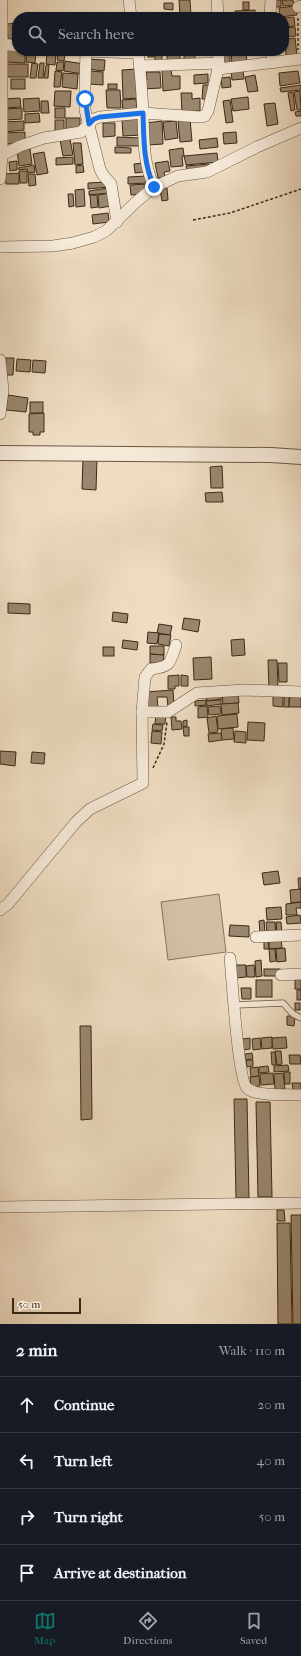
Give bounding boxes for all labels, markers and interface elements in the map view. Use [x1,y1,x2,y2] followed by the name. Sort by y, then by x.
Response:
[12,12,289,56] search box
[26,23,48,45] icon: search
[58,25,134,43] text: Search here
[76,90,94,108] route start
[145,178,163,196] route end
[12,1296,81,1315] scale bar
[18,1298,40,1311] text: 50 m
[16,1340,57,1360] text: 2 min
[219,1343,285,1358] text: Walk · 110 m
[16,1394,38,1416] icon: ahead
[54,1396,114,1414] text: Continue
[258,1397,285,1412] text: 20 m
[16,1450,38,1472] icon: left
[54,1452,112,1470] text: Turn left
[257,1453,285,1468] text: 40 m
[16,1506,38,1528] icon: right
[54,1508,123,1526] text: Turn right
[259,1509,285,1524] text: 50 m
[16,1562,38,1584] icon: arrive
[54,1564,186,1582] text: Arrive at destination
[34,1610,56,1647] tab: Map
[123,1610,173,1647] tab: Directions
[240,1610,267,1647] tab: Saved

